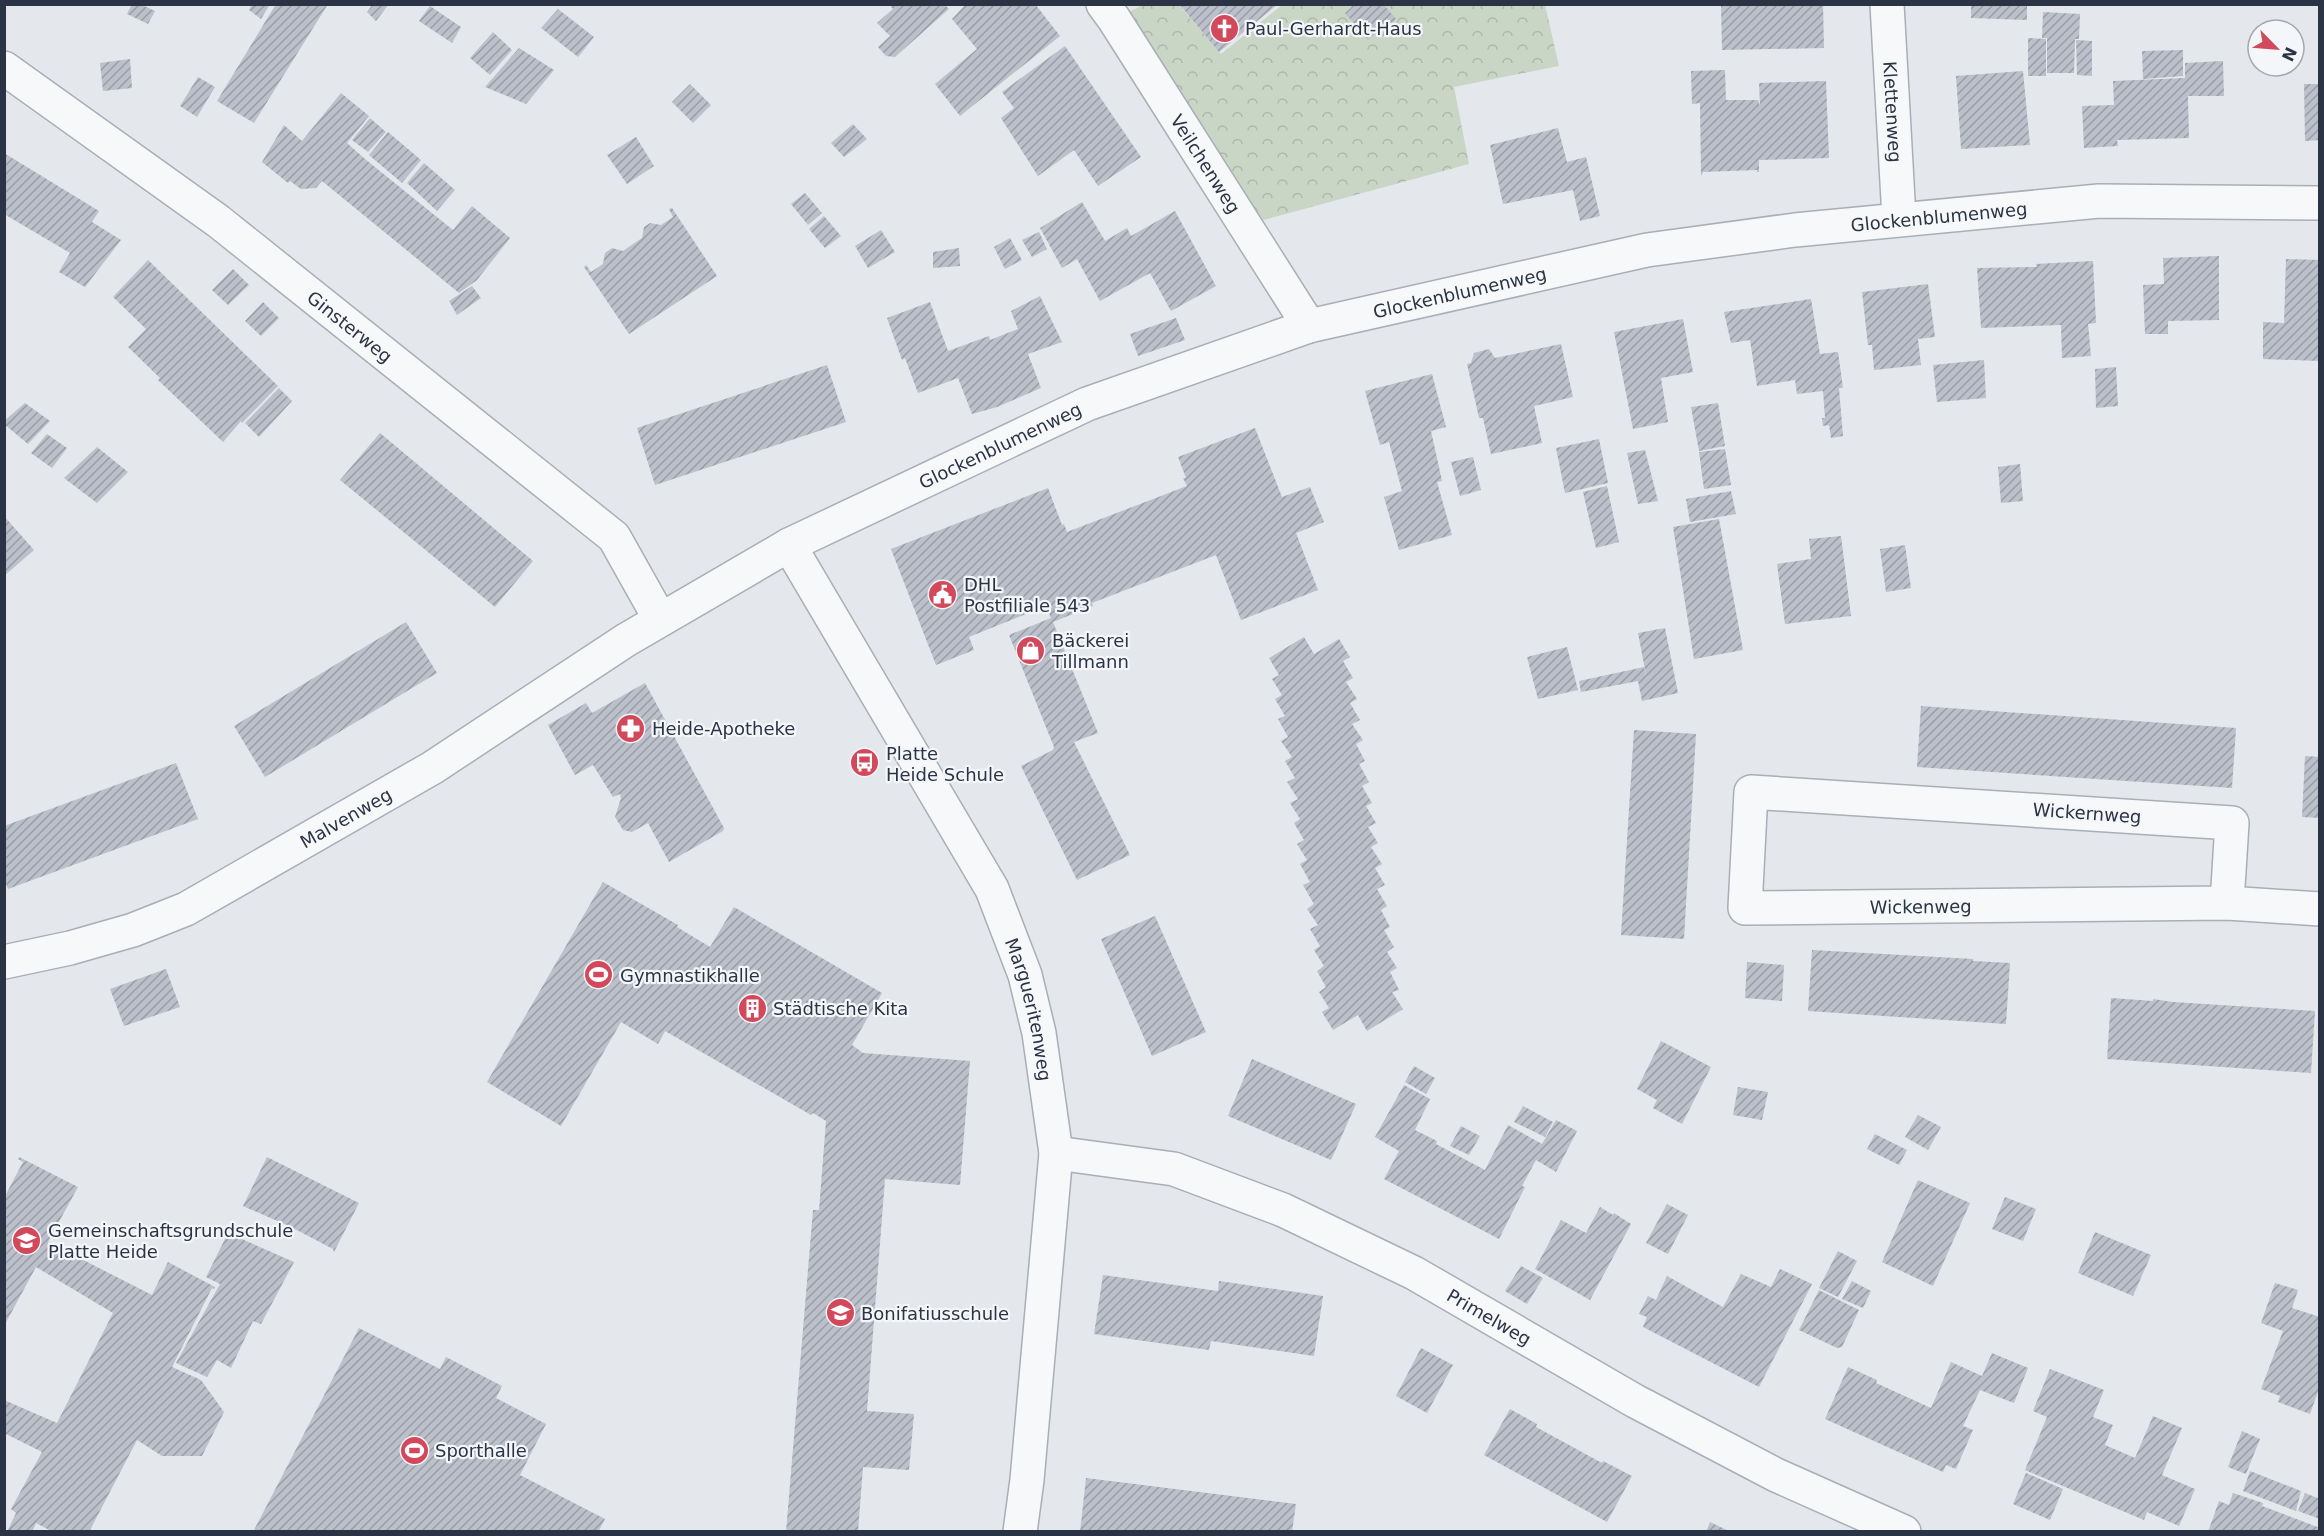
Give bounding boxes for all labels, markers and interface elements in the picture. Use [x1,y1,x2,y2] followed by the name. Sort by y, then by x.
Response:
[1208,12,1240,44] church icon: Paul-Gerhardt-Haus
[1245,18,1422,39] place label: Paul-Gerhardt-Haus
[2246,18,2306,78] north arrow
[2278,44,2301,64] text: N
[1880,60,1906,163] street label: Klettenweg
[1167,110,1245,217] street label: Veilchenweg
[1850,197,2028,235] street label: Glockenblumenweg
[1371,262,1548,322] street label: Glockenblumenweg
[303,286,397,367] street label: Ginsterweg
[915,398,1085,493] street label: Glockenblumenweg
[964,574,1090,616] place label: DHL Postfiliale 543
[927,578,959,610] public building icon: DHL Postfiliale 543
[1051,630,1129,672] place label: Bäckerei Tillmann
[1015,634,1047,666] shop icon: Bäckerei Tillmann
[615,712,647,744] pharmacy icon: Heide-Apotheke
[652,718,795,739] place label: Heide-Apotheke
[886,743,1004,785] place label: Platte Heide Schule
[849,747,881,779] bus stop icon: Platte Heide Schule
[296,783,395,852] street label: Malvenweg
[2032,799,2142,827] street label: Wickernweg
[1870,895,1972,917] street label: Wickenweg
[1001,935,1056,1082] street label: Margueritenweg
[583,959,615,991] sports icon: Gymnastikhalle
[620,965,760,986] place label: Gymnastikhalle
[736,992,768,1024] building icon: Städtische Kita
[773,998,908,1019] place label: Städtische Kita
[48,1220,293,1262] place label: Gemeinschaftsgrundschule Platte Heide
[11,1224,43,1256] school or university icon: Gemeinschaftsgrundschule Platte Heide
[1444,1284,1535,1349] street label: Primelweg
[824,1297,856,1329] school or university icon: Bonifatiusschule
[861,1303,1009,1324] place label: Bonifatiusschule
[398,1434,430,1466] sports icon: Sporthalle
[435,1440,527,1461] place label: Sporthalle

